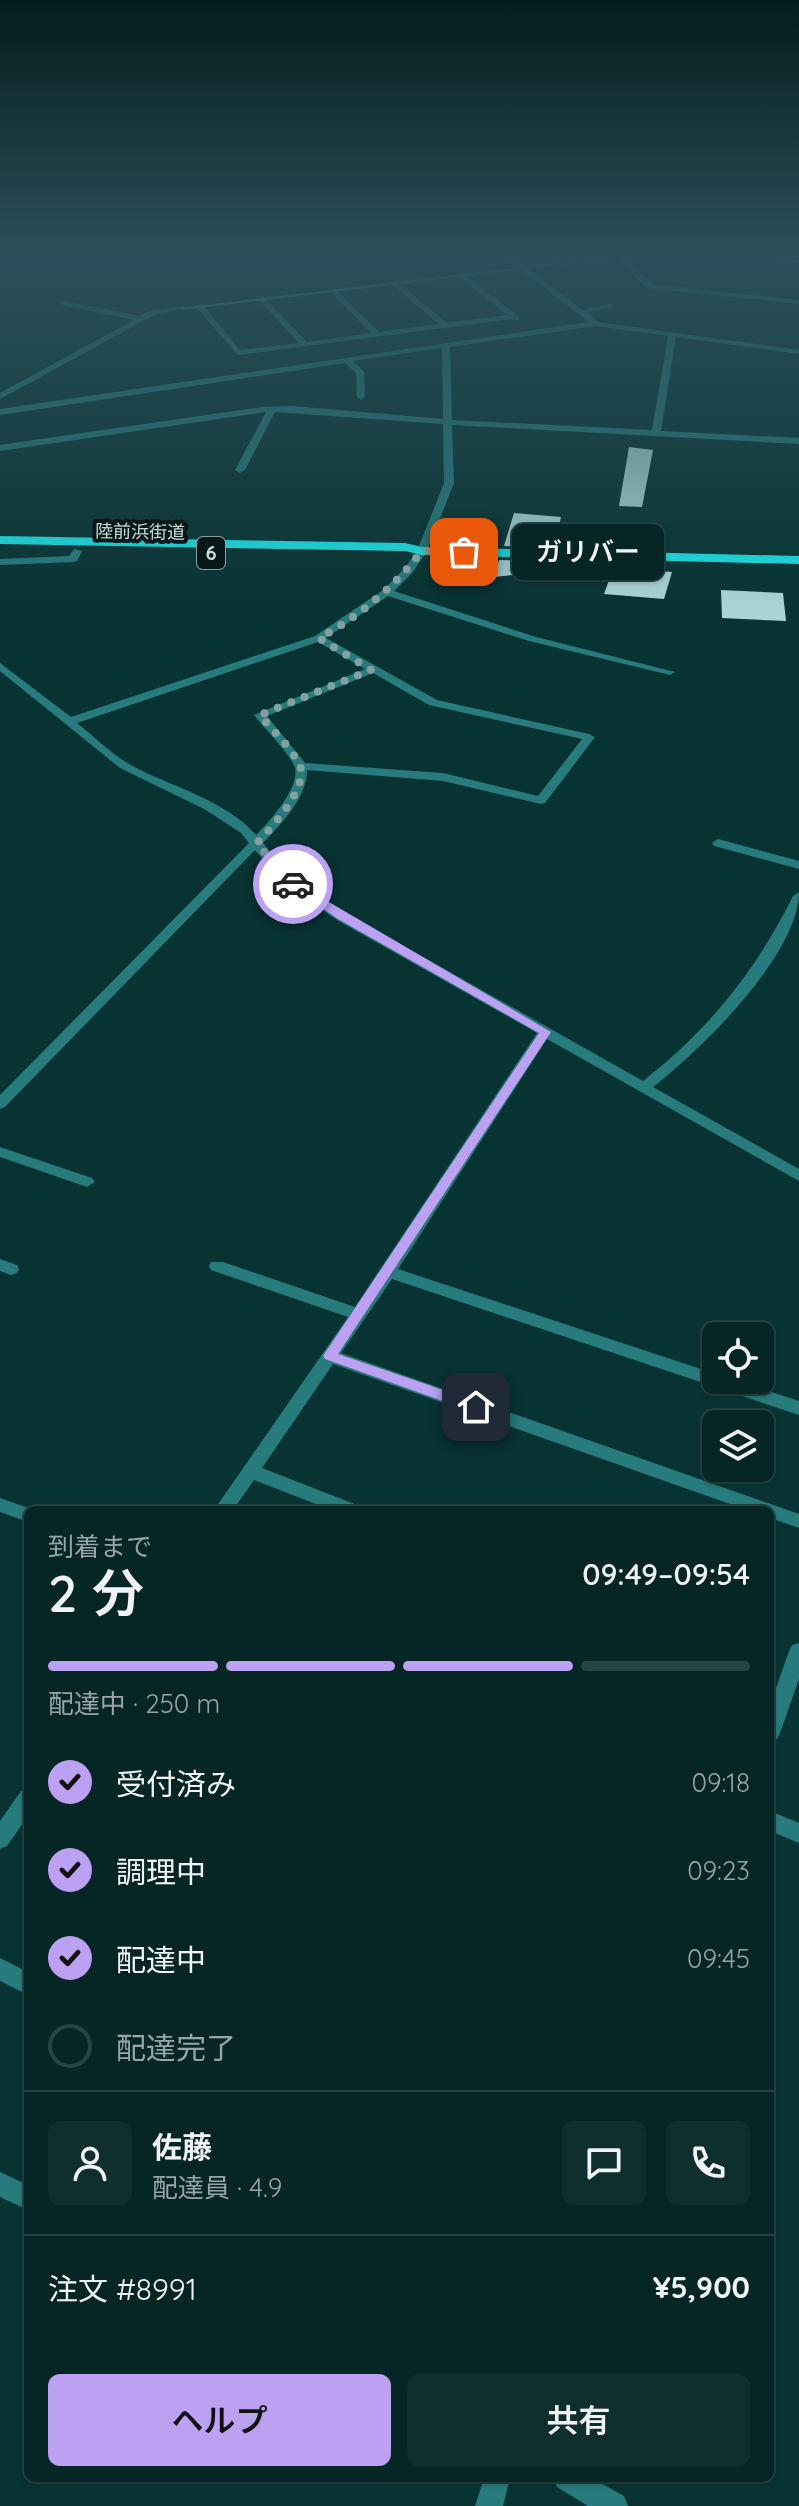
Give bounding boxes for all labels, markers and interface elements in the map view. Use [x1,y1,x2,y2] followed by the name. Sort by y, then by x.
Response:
[430,518,498,586] pin
[95,519,185,544] street label: 陸前浜街道
[512,524,664,580] callout: ガリバー
[442,530,486,574] icon: bag
[536,535,640,568] text: ガリバー
[197,537,225,569] road number: 6
[253,844,333,924] courier
[271,862,315,906] icon: car
[702,1322,774,1482] map controls
[702,1322,774,1394] button: locate
[442,1373,510,1441] pin
[454,1385,498,1429] icon: home
[702,1410,774,1482] button: layers
[48,1530,152,1563] text: 到着まで
[582,1555,750,1593] text: 09:49–09:54
[48,1560,144,1625] text: 2 分
[48,1687,220,1720] text: 配達中 · 250 m
[48,1760,92,1804] icon: check
[116,1765,236,1803] text: 受付済み
[691,1766,750,1799] text: 09:18
[48,1848,92,1892] icon: check
[116,1853,206,1891] text: 調理中
[687,1854,750,1887] text: 09:23
[48,1936,92,1980] icon: check
[116,1941,206,1979] text: 配達中
[687,1942,750,1975] text: 09:45
[116,2029,236,2067] text: 配達完了
[48,2121,132,2205] button: person
[562,2121,646,2205] button: chat
[666,2121,750,2205] button: phone
[152,2128,212,2166] text: 佐藤
[152,2171,282,2204] text: 配達員 · 4.9
[653,2268,750,2306] text: ¥5,900
[48,2270,197,2308] text: 注文 #8991
[48,2374,391,2466] button: ヘルプ
[407,2374,750,2466] button: 共有

